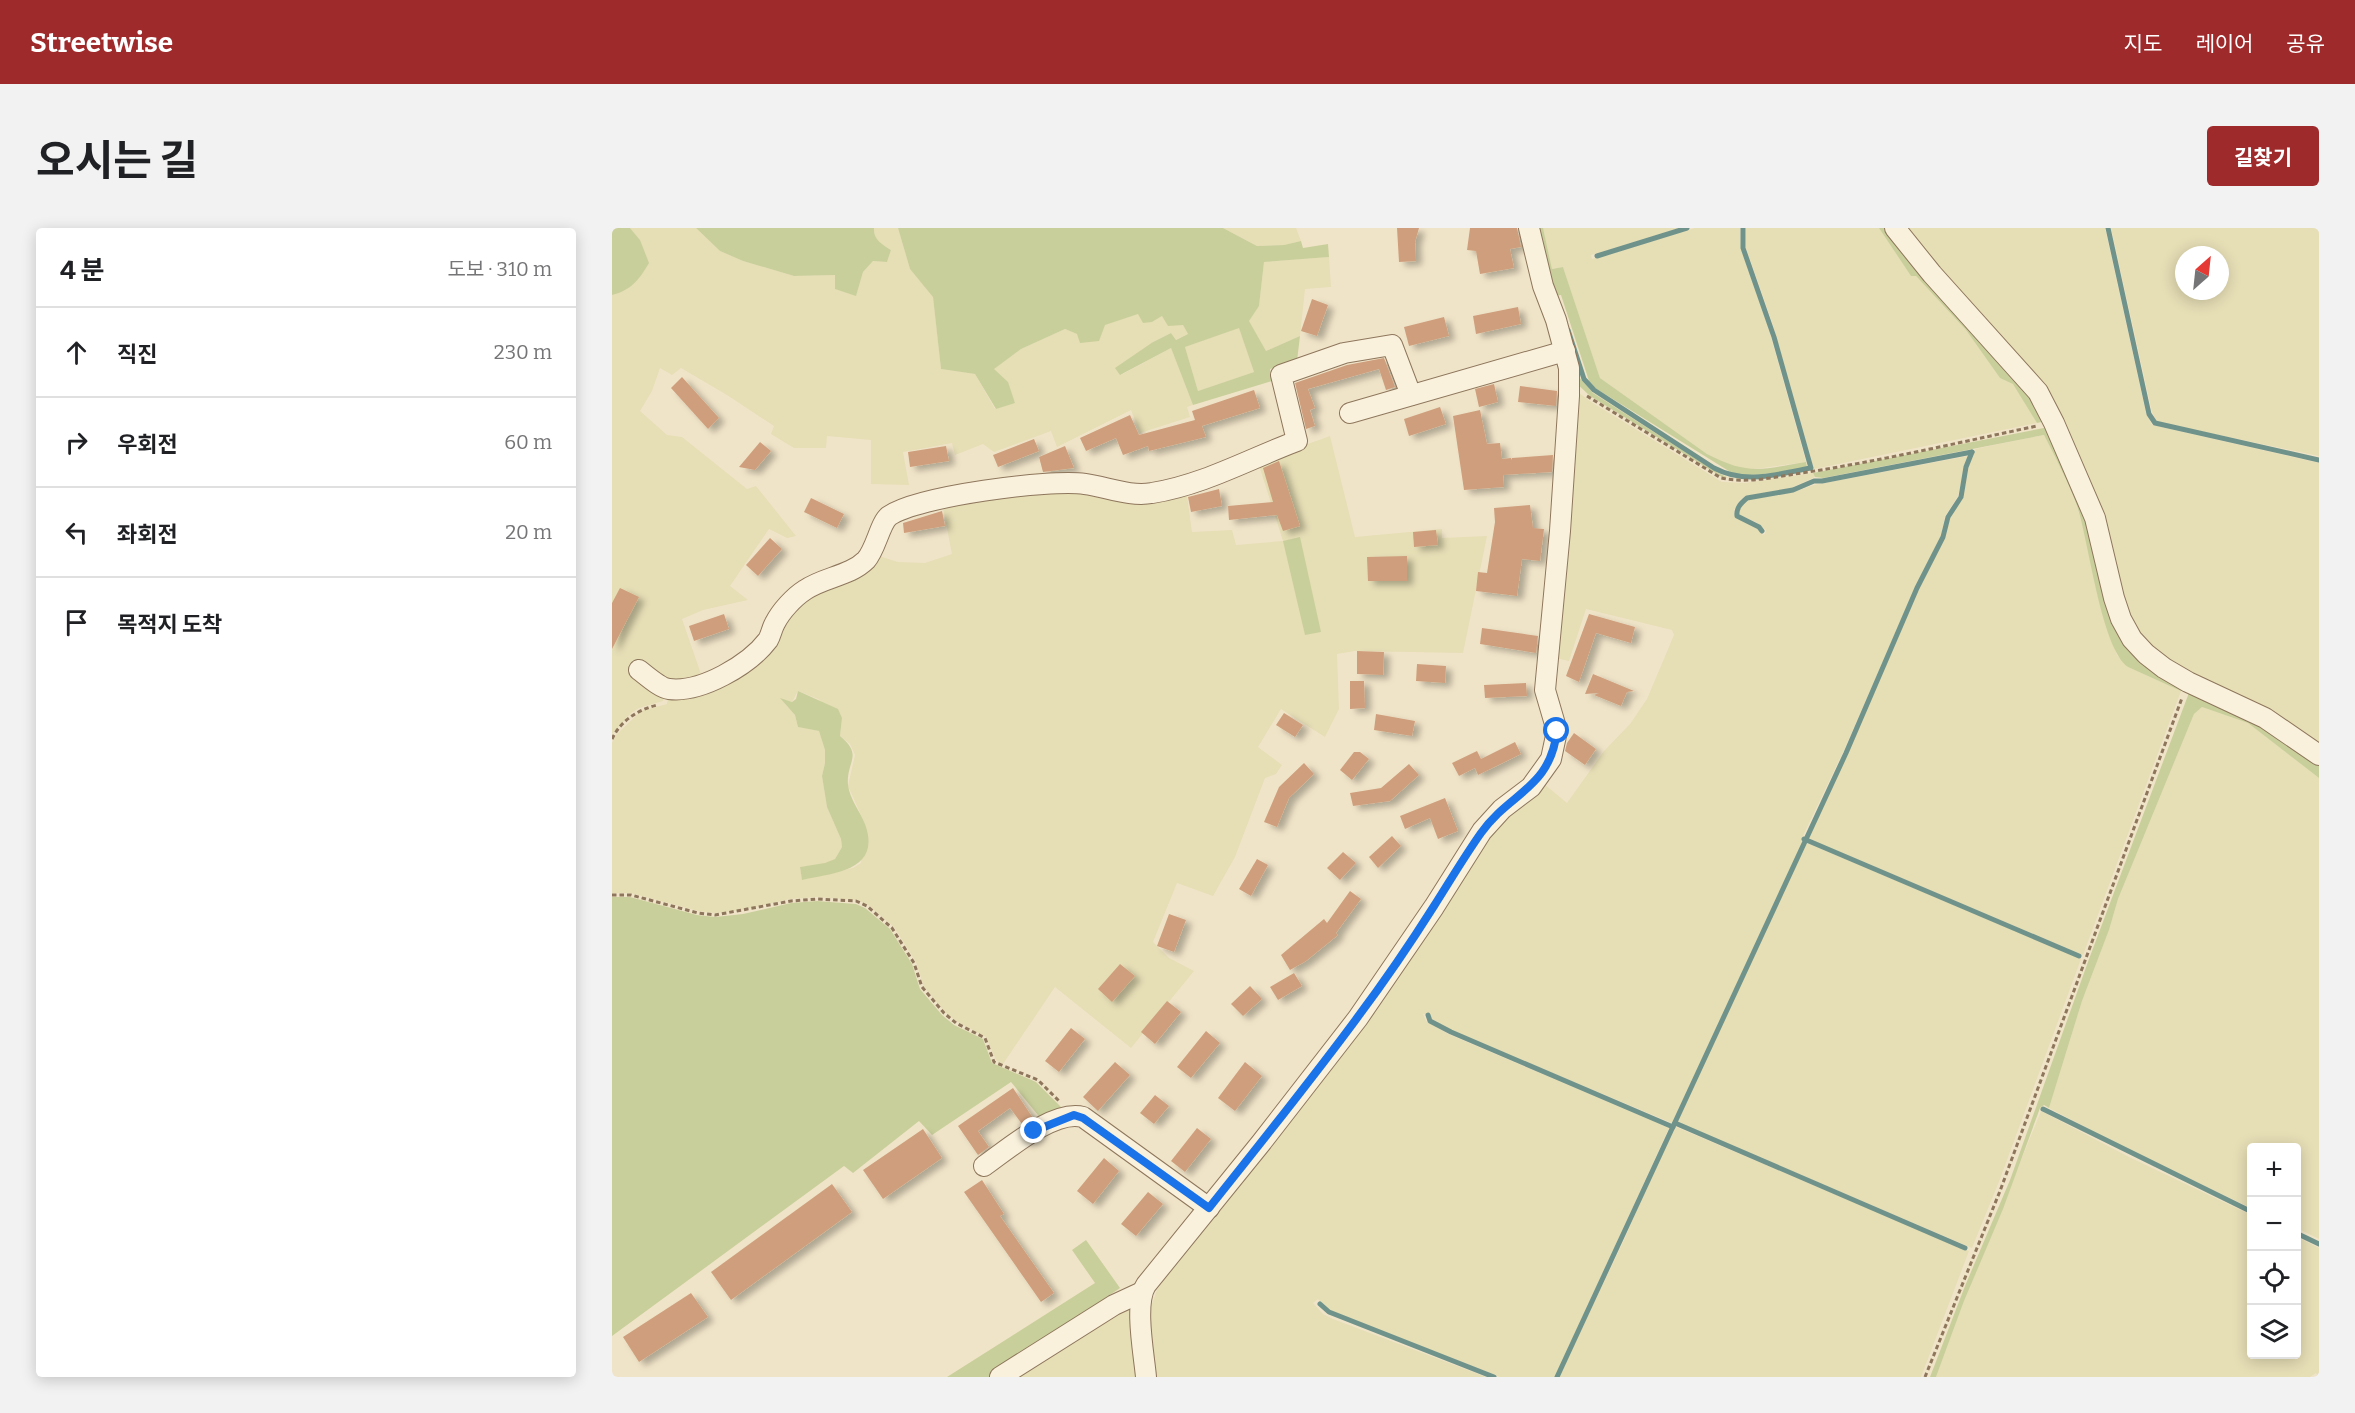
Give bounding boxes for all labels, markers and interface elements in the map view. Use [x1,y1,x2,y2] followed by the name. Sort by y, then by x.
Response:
[30,26,173,59] text: Streetwise
[2124,31,2162,57] text: 지도
[2195,31,2253,57] text: 레이어
[2286,31,2325,57] text: 공유
[2207,126,2319,186] button: 길찾기
[36,136,198,186] text: 오시는 길
[2175,246,2229,300] north arrow
[60,255,104,286] text: 4 분
[448,257,552,281] text: 도보 · 310 m
[60,336,93,369] icon: ahead
[494,340,552,364] text: 230 m
[117,341,157,368] text: 직진
[60,426,93,459] icon: right
[504,430,552,454] text: 60 m
[117,431,178,458] text: 우회전
[60,516,93,549] icon: left
[505,520,552,544] text: 20 m
[117,521,178,548] text: 좌회전
[60,606,93,639] icon: arrive
[117,611,222,638] text: 목적지 도착
[1543,717,1569,743] route start
[1020,1117,1046,1143] route end
[2247,1143,2301,1359] map controls
[2247,1143,2301,1197] button: +
[2247,1197,2301,1251] button: −
[2247,1251,2301,1305] button: locate
[2247,1305,2301,1359] button: layers

